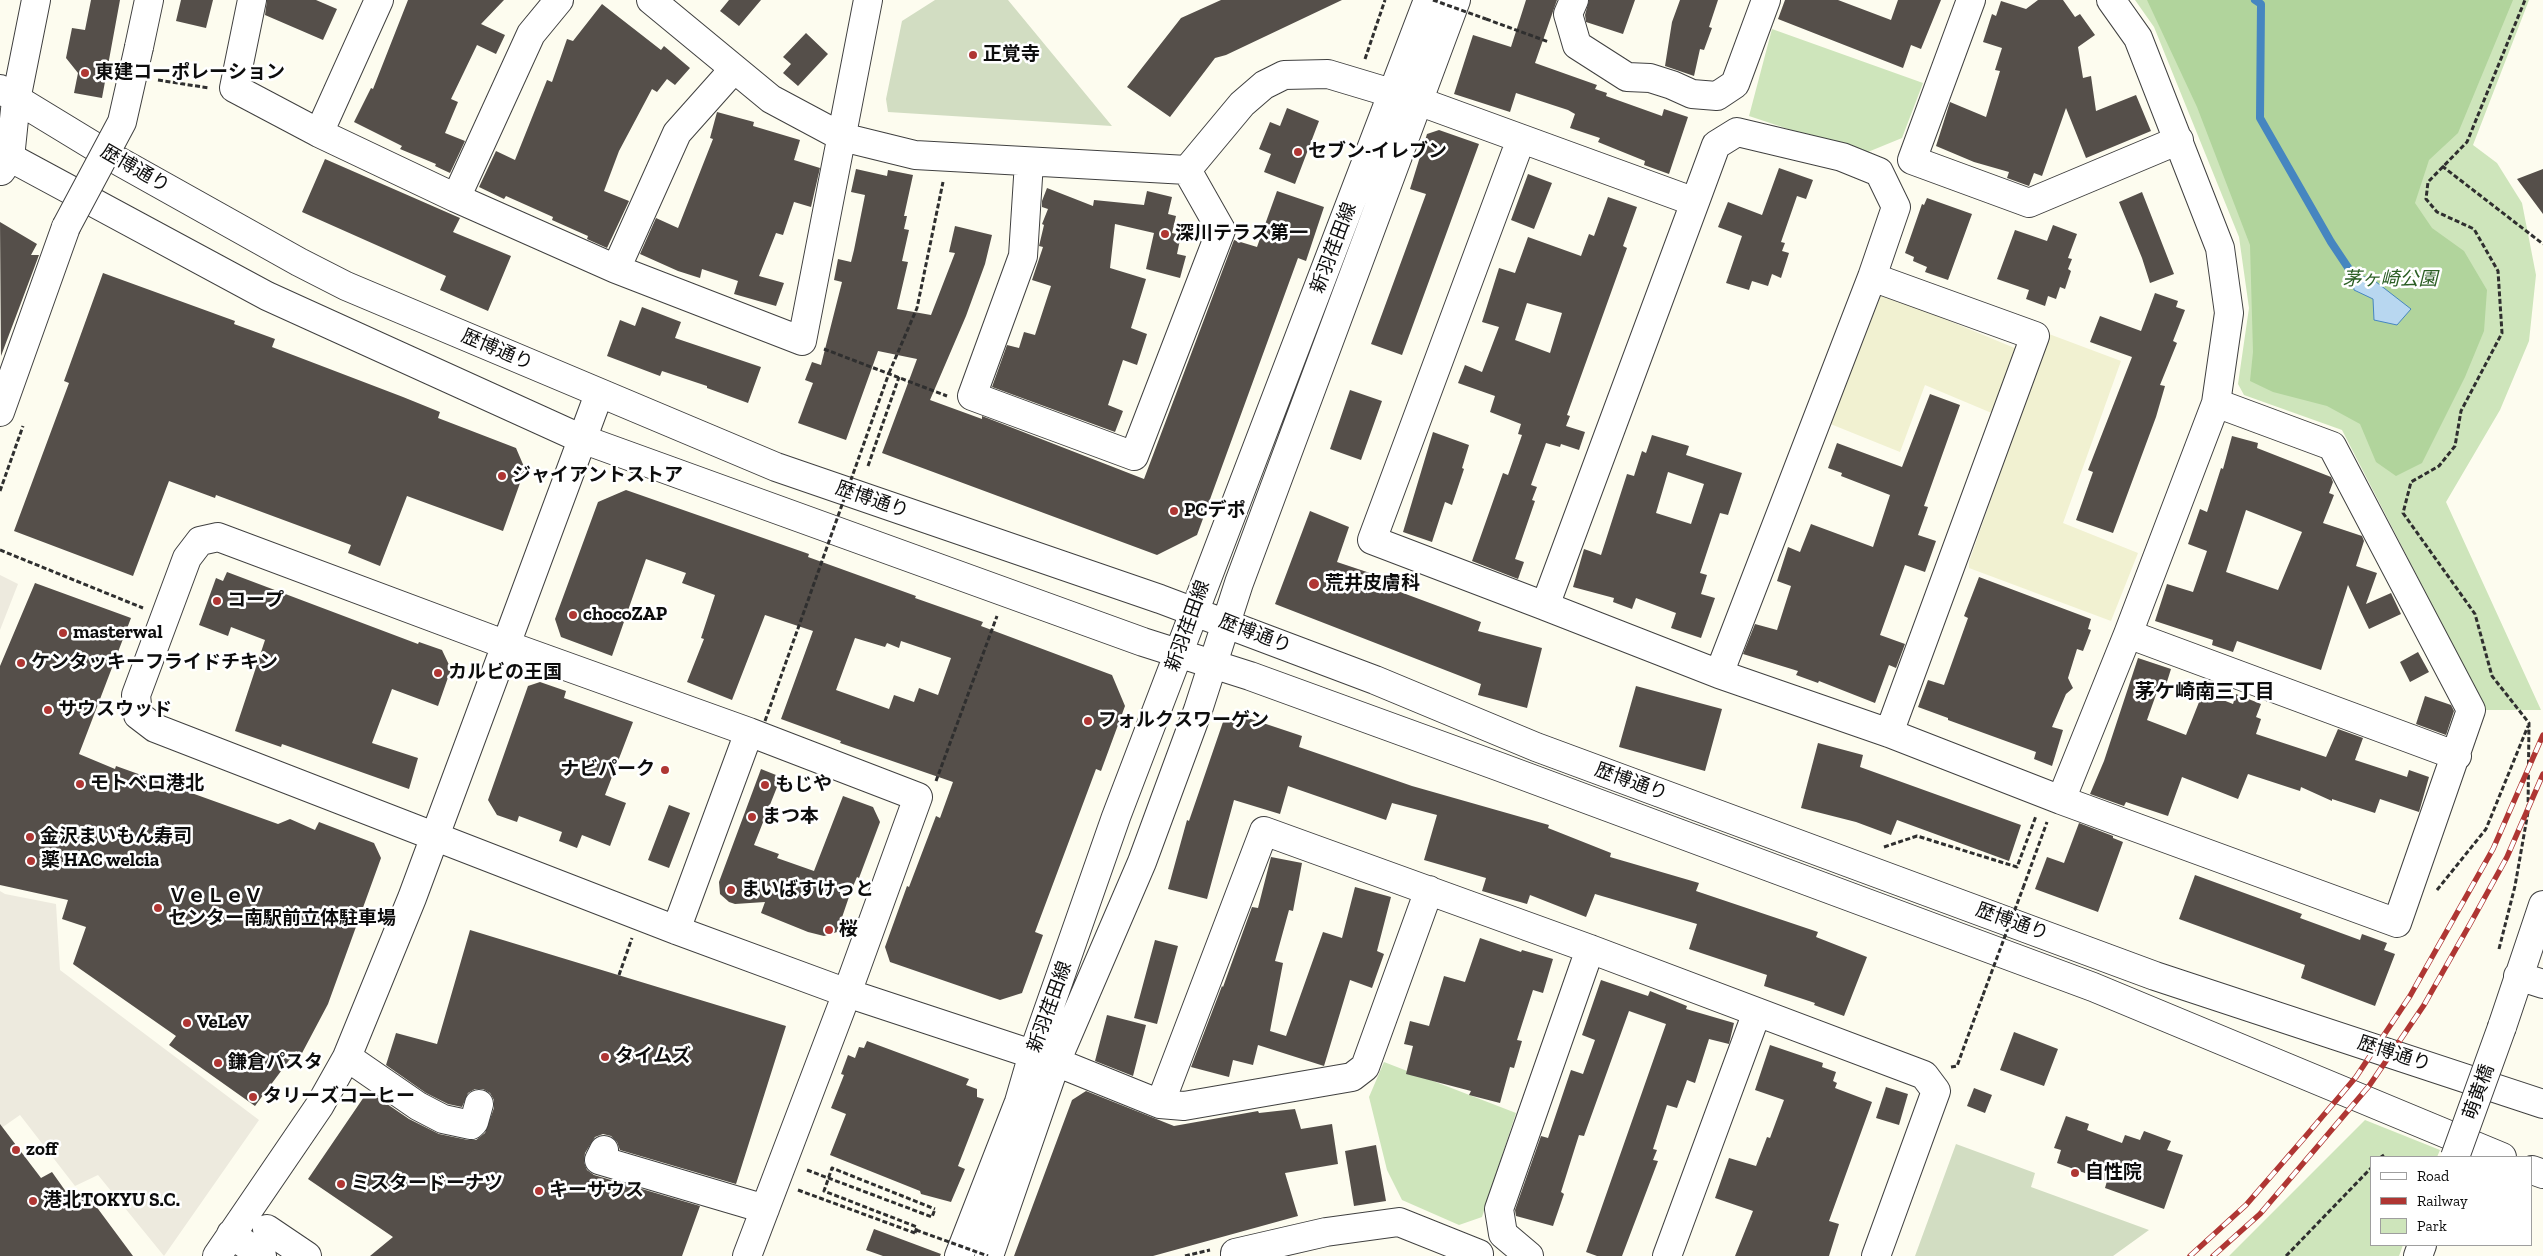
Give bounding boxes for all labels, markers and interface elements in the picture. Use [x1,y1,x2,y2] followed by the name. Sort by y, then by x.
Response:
[983,44,1040,66] place label: 正覚寺
[967,49,979,61] marker: 正覚寺
[95,62,285,84] place label: 東建コーポレーション
[79,67,91,79] marker: 東建コーポレーション
[96,140,174,198] street label: 歴博通り
[1308,141,1447,163] place label: セブン-イレブン
[1292,146,1304,158] marker: セブン-イレブン
[1306,200,1362,296] street label: 新羽荏田線
[1175,223,1308,245] place label: 深川テラス第一
[1159,228,1171,240] marker: 深川テラス第一
[2343,269,2437,291] park label: 茅ヶ崎公園
[458,325,536,375] street label: 歴博通り
[512,465,683,487] place label: ジャイアントストア
[496,470,508,482] marker: ジャイアントストア
[832,477,912,523] street label: 歴博通り
[1184,500,1246,522] place label: PCデポ
[1168,505,1180,517] marker: PCデポ
[1325,573,1420,595] place label: 荒井皮膚科
[1161,577,1215,675] street label: 新羽荏田線
[1307,577,1321,591] marker: 荒井皮膚科
[227,590,284,612] place label: コープ
[211,595,223,607] marker: コープ
[583,604,667,626] place label: chocoZAP
[567,609,579,621] marker: chocoZAP
[1215,610,1295,658] street label: 歴博通り
[73,622,163,644] place label: masterwal
[57,627,69,639] marker: masterwal
[31,652,278,674] place label: ケンタッキーフライドチキン
[15,657,27,669] marker: ケンタッキーフライドチキン
[448,662,562,684] place label: カルビの王国
[432,667,444,679] marker: カルビの王国
[2135,680,2275,704] district label: 茅ケ崎南三丁目
[58,699,172,721] place label: サウスウッド
[42,704,54,716] marker: サウスウッド
[1098,710,1269,732] place label: フォルクスワーゲン
[1082,715,1094,727] marker: フォルクスワーゲン
[1591,758,1671,806] street label: 歴博通り
[560,759,655,781] place label: ナビパーク
[659,764,671,776] marker: ナビパーク
[90,773,204,795] place label: モトベロ港北
[775,774,832,796] place label: もじや
[74,778,86,790] marker: モトベロ港北
[759,779,771,791] marker: もじや
[762,806,819,828] place label: まつ本
[746,811,758,823] marker: まつ本
[40,826,192,848] place label: 金沢まいもん寿司
[24,831,36,843] marker: 金沢まいもん寿司
[41,850,159,872] place label: 薬 HAC welcia
[25,855,37,867] marker: 薬 HAC welcia
[741,879,874,901] place label: まいばすけっと
[725,884,737,896] marker: まいばすけっと
[168,886,396,930] place label: ＶｅＬｅＶ センター南駅前立体駐車場
[1972,898,2052,946] street label: 歴博通り
[152,902,164,914] marker: ＶｅＬｅＶ センター南駅前立体駐車場
[839,919,858,941] place label: 桜
[823,924,835,936] marker: 桜
[1023,958,1077,1056] street label: 新羽荏田線
[197,1012,249,1034] place label: VeLeV
[181,1017,193,1029] marker: VeLeV
[2354,1031,2434,1077] street label: 歴博通り
[615,1046,691,1068] place label: タイムズ
[599,1051,611,1063] marker: タイムズ
[228,1052,323,1074] place label: 鎌倉パスタ
[212,1057,224,1069] marker: 鎌倉パスタ
[2459,1061,2499,1123] street label: 萌黄橋
[263,1086,415,1108] place label: タリーズコーヒー
[247,1091,259,1103] marker: タリーズコーヒー
[26,1139,57,1161] place label: zoff
[10,1144,22,1156] marker: zoff
[2370,1156,2533,1246] legend
[2085,1162,2142,1184] place label: 自性院
[2069,1167,2081,1179] marker: 自性院
[2417,1167,2449,1185] text: Road
[351,1173,503,1195] place label: ミスタードーナツ
[335,1178,347,1190] marker: ミスタードーナツ
[549,1180,644,1202] place label: キーサウス
[533,1185,545,1197] marker: キーサウス
[43,1190,180,1212] place label: 港北TOKYU S.C.
[2417,1192,2468,1210] text: Railway
[27,1195,39,1207] marker: 港北TOKYU S.C.
[2417,1217,2447,1235] text: Park

